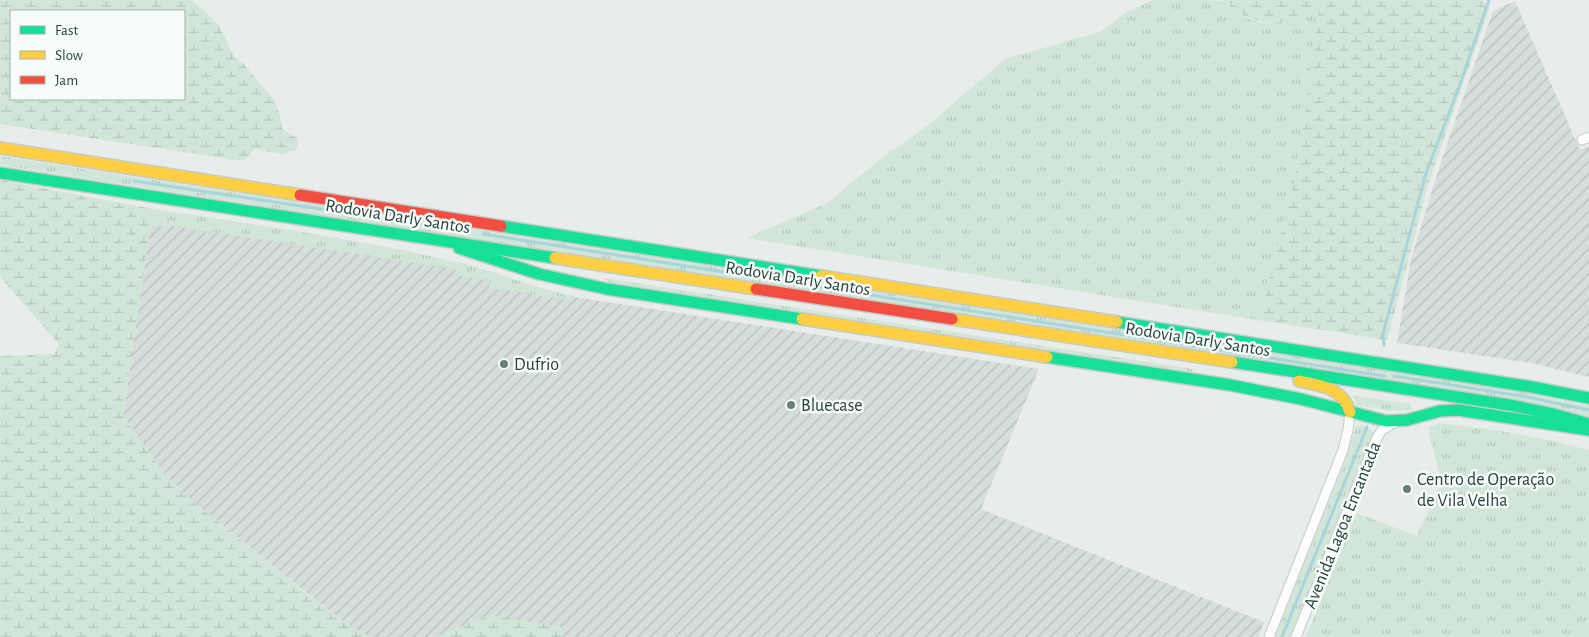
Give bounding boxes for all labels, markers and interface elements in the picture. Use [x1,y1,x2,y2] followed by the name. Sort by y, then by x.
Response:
[10,10,185,100] legend
[55,23,79,38] text: Fast
[55,48,83,63] text: Slow
[55,73,78,88] text: Jam
[324,197,472,237] street label: Rodovia Darly Santos
[724,259,872,299] street label: Rodovia Darly Santos
[1124,320,1272,360] street label: Rodovia Darly Santos
[514,356,559,374] place label: Dufrio
[498,358,510,370] marker: Dufrio
[801,397,863,415] place label: Bluecase
[785,399,797,411] marker: Bluecase
[1301,439,1385,611] street label: Avenida Lagoa Encantada
[1417,471,1554,510] place label: Centro de Operação de Vila Velha
[1401,483,1413,495] marker: Centro de Operação de Vila Velha

